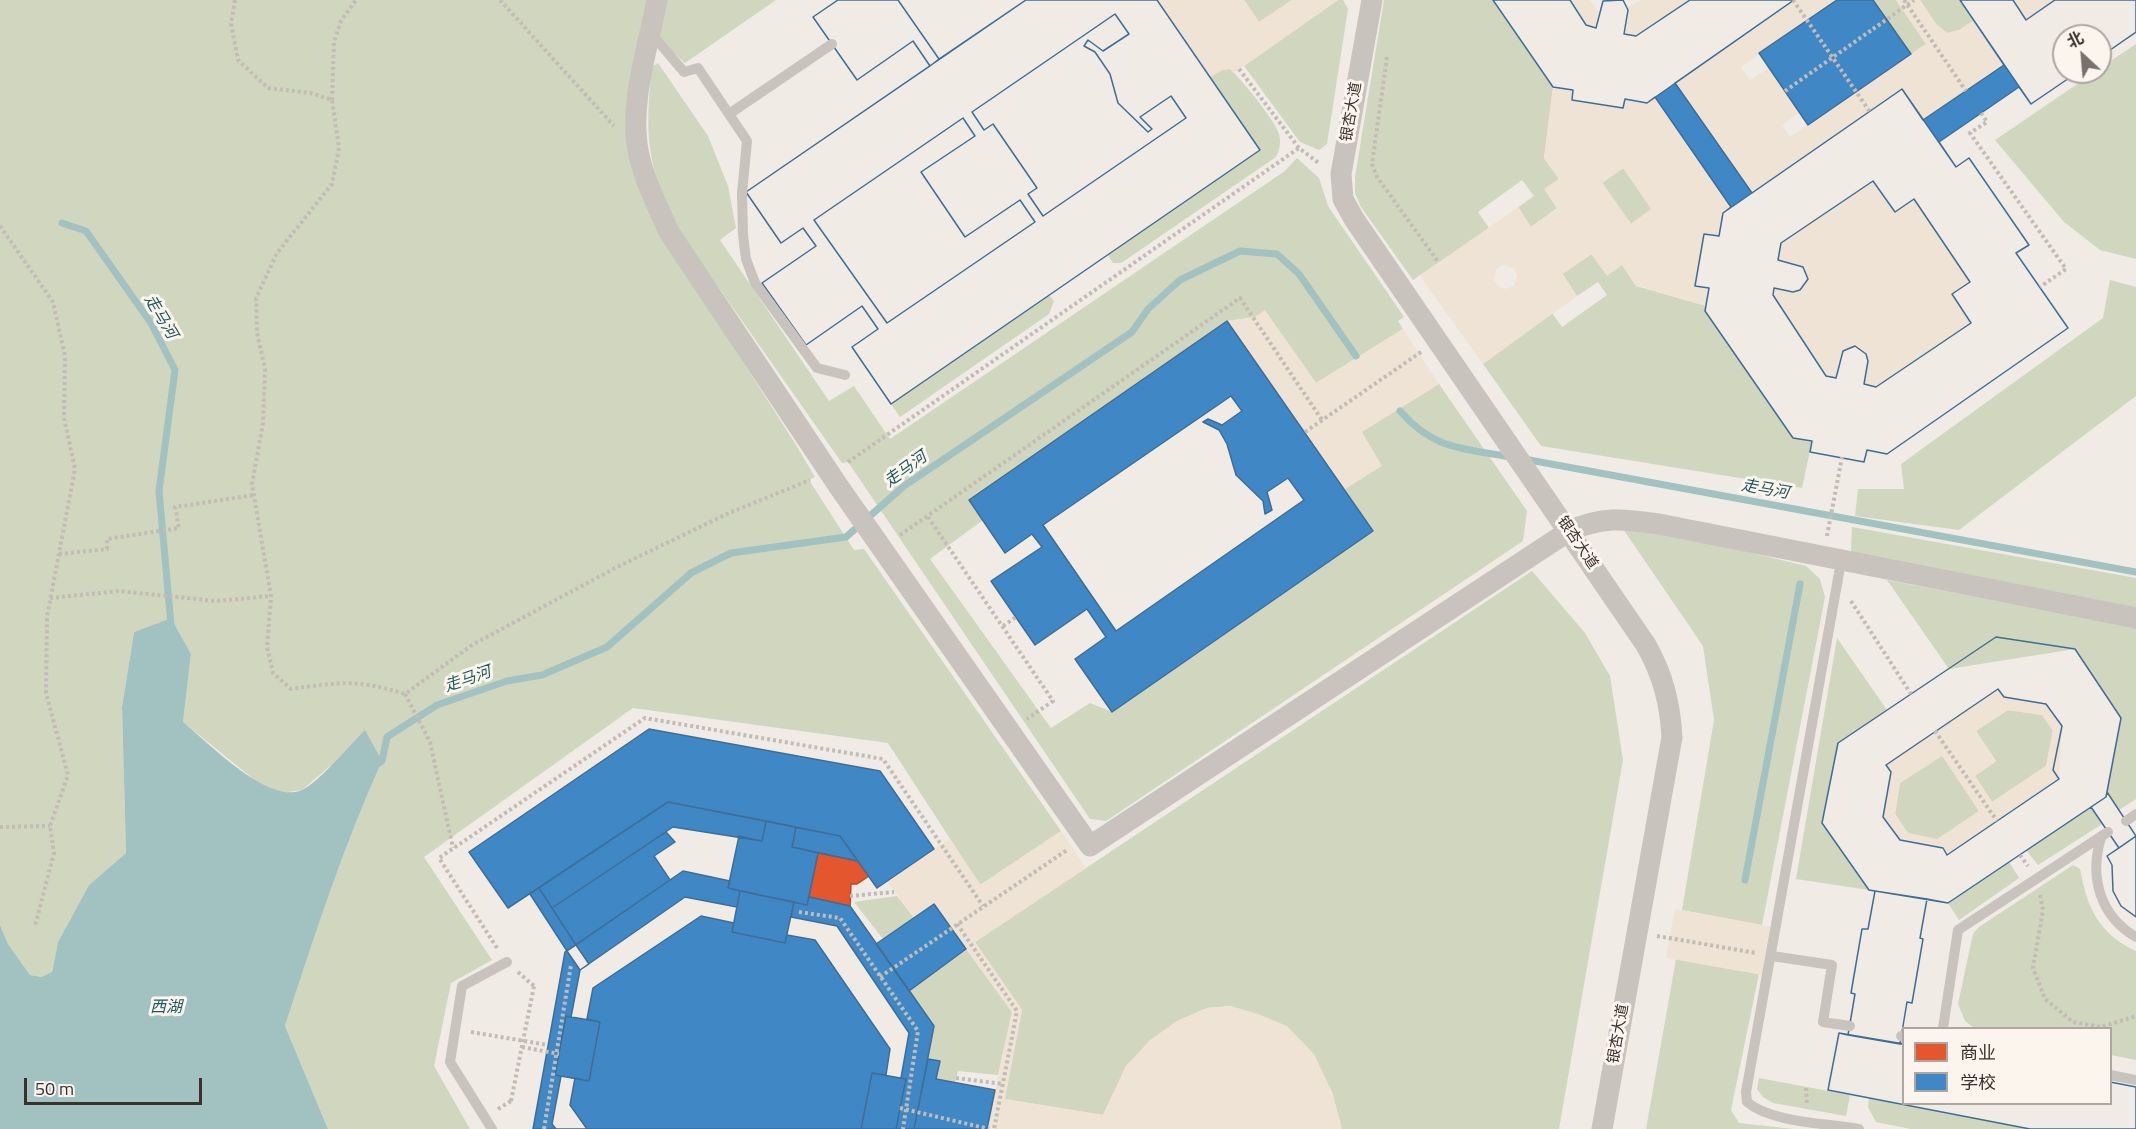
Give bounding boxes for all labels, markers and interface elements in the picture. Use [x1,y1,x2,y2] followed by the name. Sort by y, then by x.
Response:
[2052,24,2112,84] north arrow
[2063,25,2087,54] text: 北
[1338,81,1366,143] street label: 银杏大道
[139,291,181,343] water label: 走马河
[881,448,931,492] water label: 走马河
[1740,476,1790,504] water label: 走马河
[1553,513,1601,573] street label: 银杏大道
[442,663,494,697] water label: 走马河
[150,998,182,1018] water label: 西湖
[1605,1003,1633,1065] street label: 银杏大道
[1902,1027,2112,1105] legend
[1960,1039,1996,1066] text: 商业
[27,1066,206,1104] scale bar
[1960,1069,1996,1096] text: 学校
[35,1075,74,1102] text: 50 m

